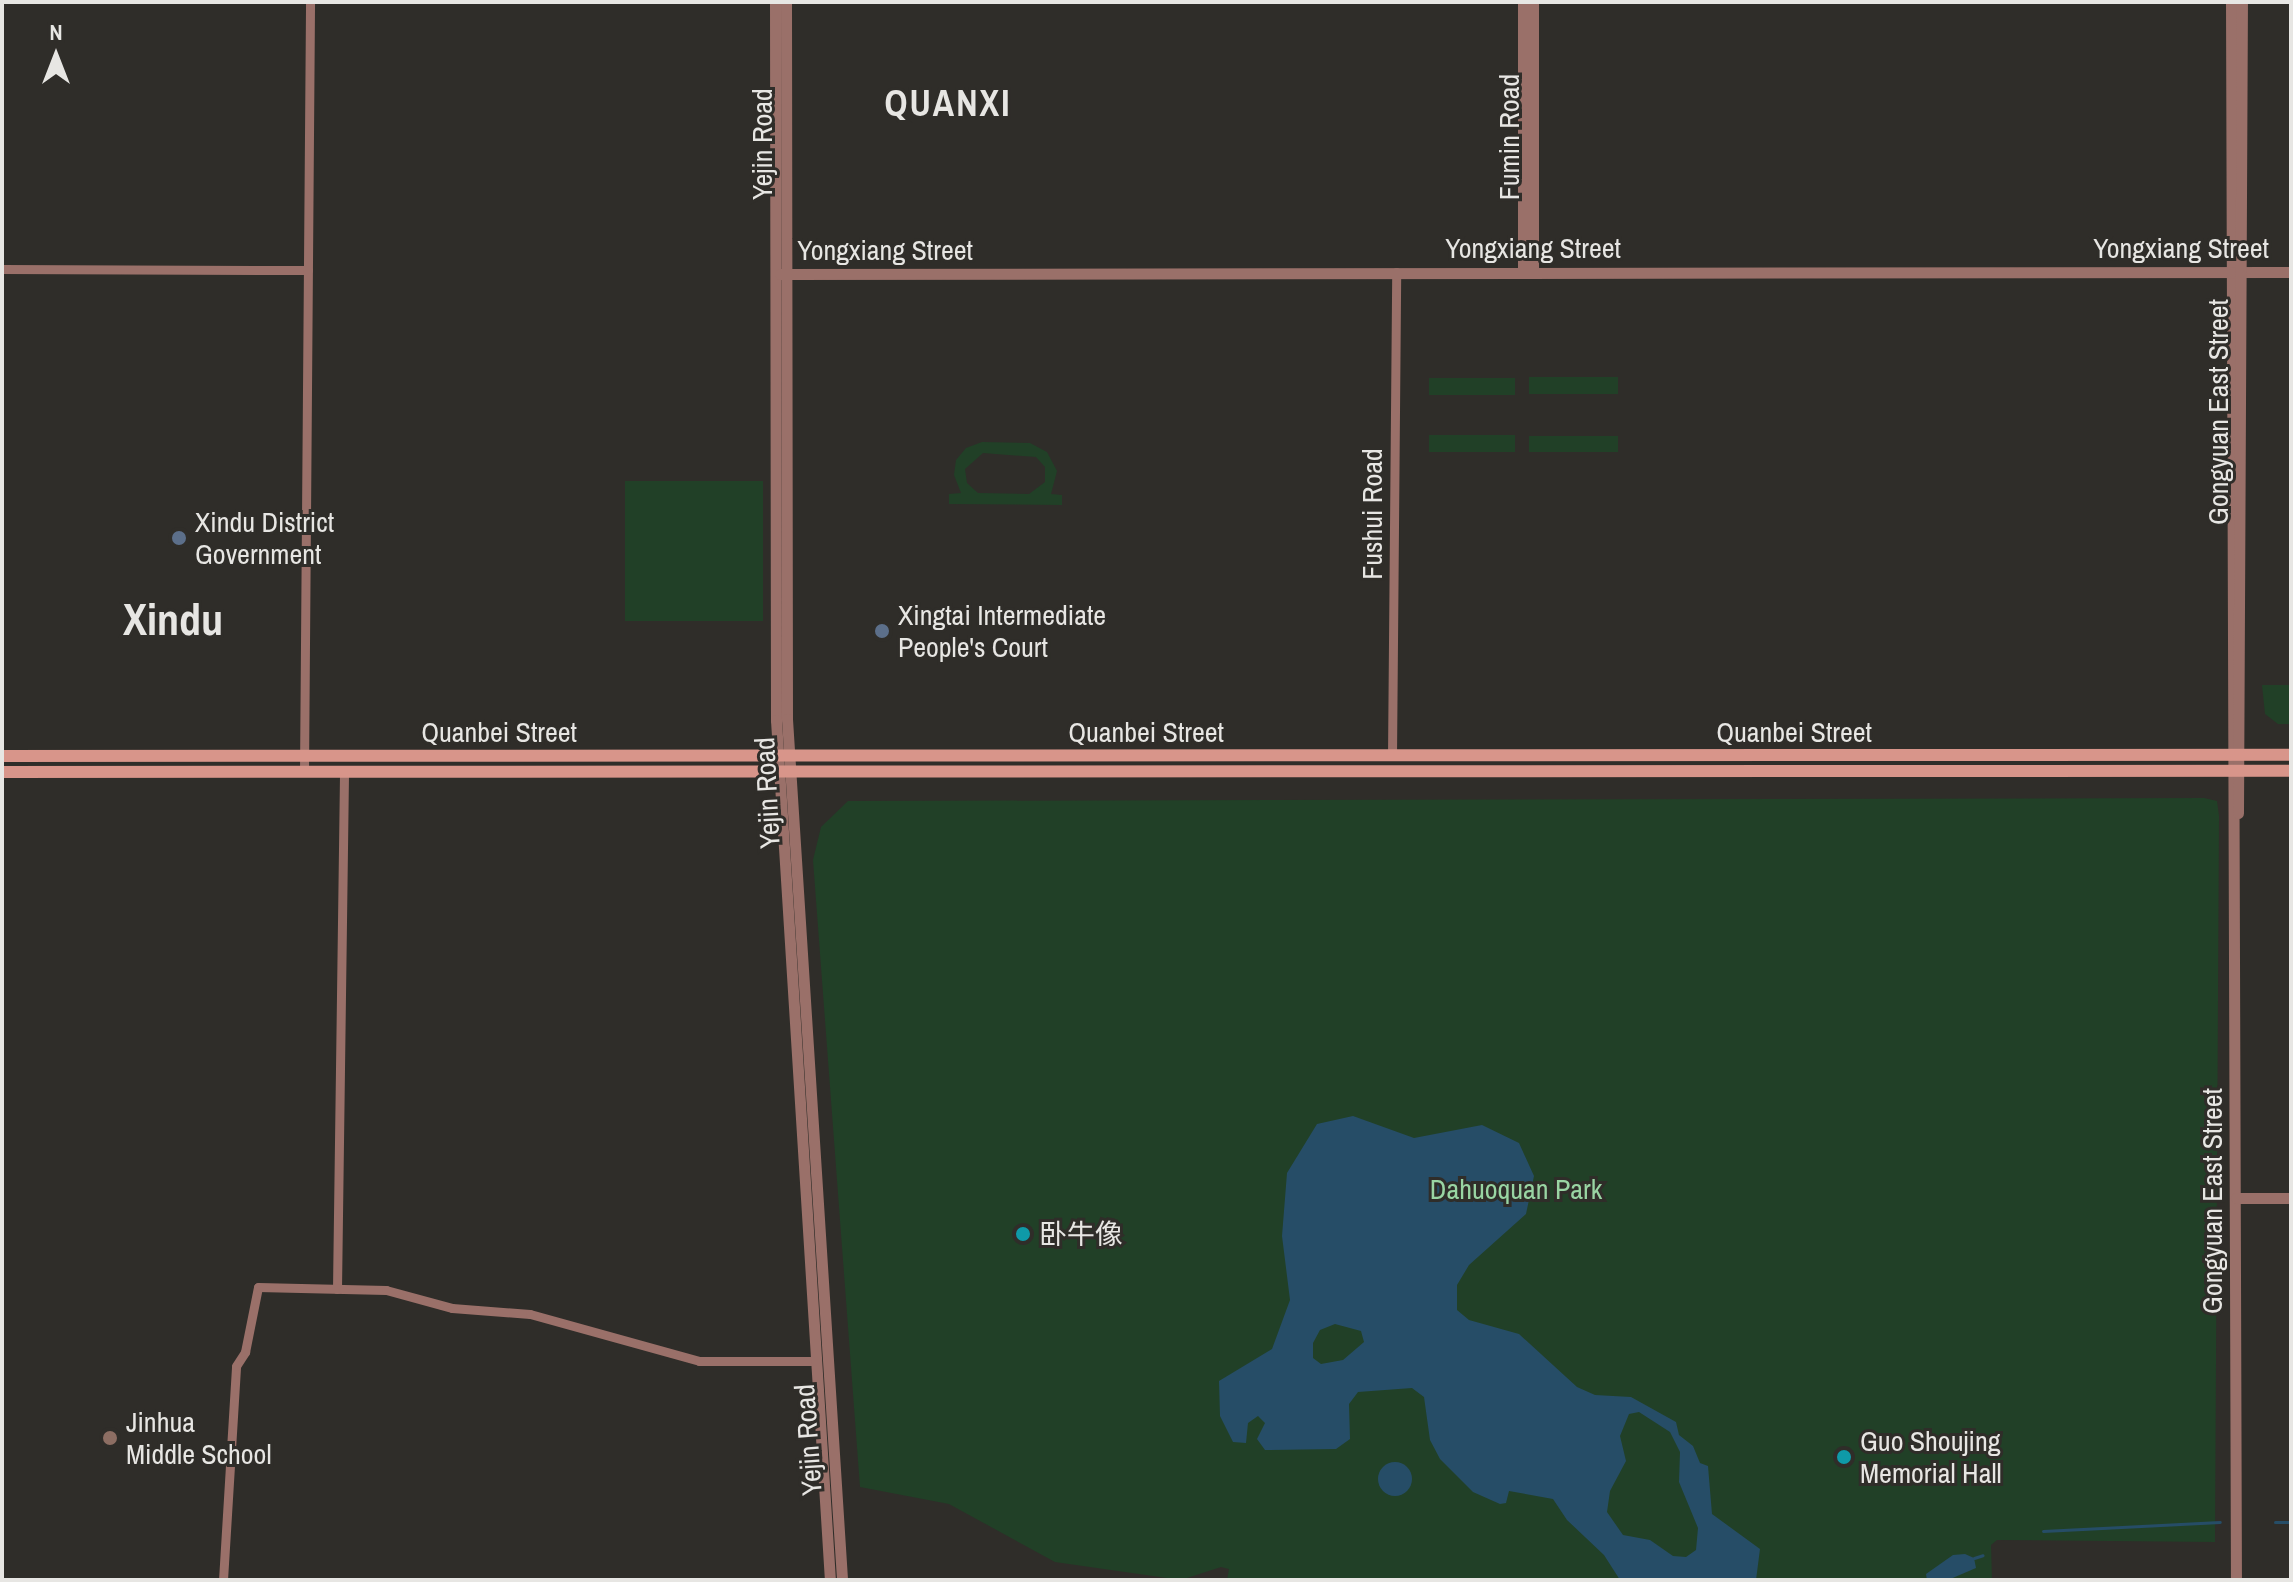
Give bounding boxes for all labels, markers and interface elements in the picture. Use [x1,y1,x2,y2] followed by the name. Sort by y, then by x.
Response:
[16,16,96,96] north arrow
[49,17,63,47] text: N
[1492,74,1526,200] street label: Fumin Road
[885,82,1011,126] district label: QUANXI
[745,88,779,200] street label: Yejin Road
[1445,231,1621,265] street label: Yongxiang Street
[2093,231,2269,265] street label: Yongxiang Street
[797,233,973,267] street label: Yongxiang Street
[2201,299,2235,525] street label: Gongyuan East Street
[1355,448,1389,580] street label: Fushui Road
[195,505,334,571] place label: Xindu District Government
[170,529,188,547] marker: Xindu District Government
[123,593,223,645] district label: Xindu
[898,598,1106,664] place label: Xingtai Intermediate People's Court
[873,622,891,640] marker: Xingtai Intermediate People's Court
[421,715,577,749] street label: Quanbei Street
[1068,715,1224,749] street label: Quanbei Street
[1716,715,1872,749] street label: Quanbei Street
[747,736,787,850] street label: Yejin Road
[2195,1088,2229,1314] street label: Gongyuan East Street
[1430,1172,1602,1206] park label: Dahuoquan Park
[1039,1217,1123,1251] place label: 卧牛像
[1014,1225,1032,1243] marker: 卧牛像
[787,1383,829,1497] street label: Yejin Road
[126,1405,271,1471] place label: Jinhua Middle School
[1860,1424,2002,1490] place label: Guo Shoujing Memorial Hall
[101,1429,119,1447] marker: Jinhua Middle School
[1835,1448,1853,1466] marker: Guo Shoujing Memorial Hall

